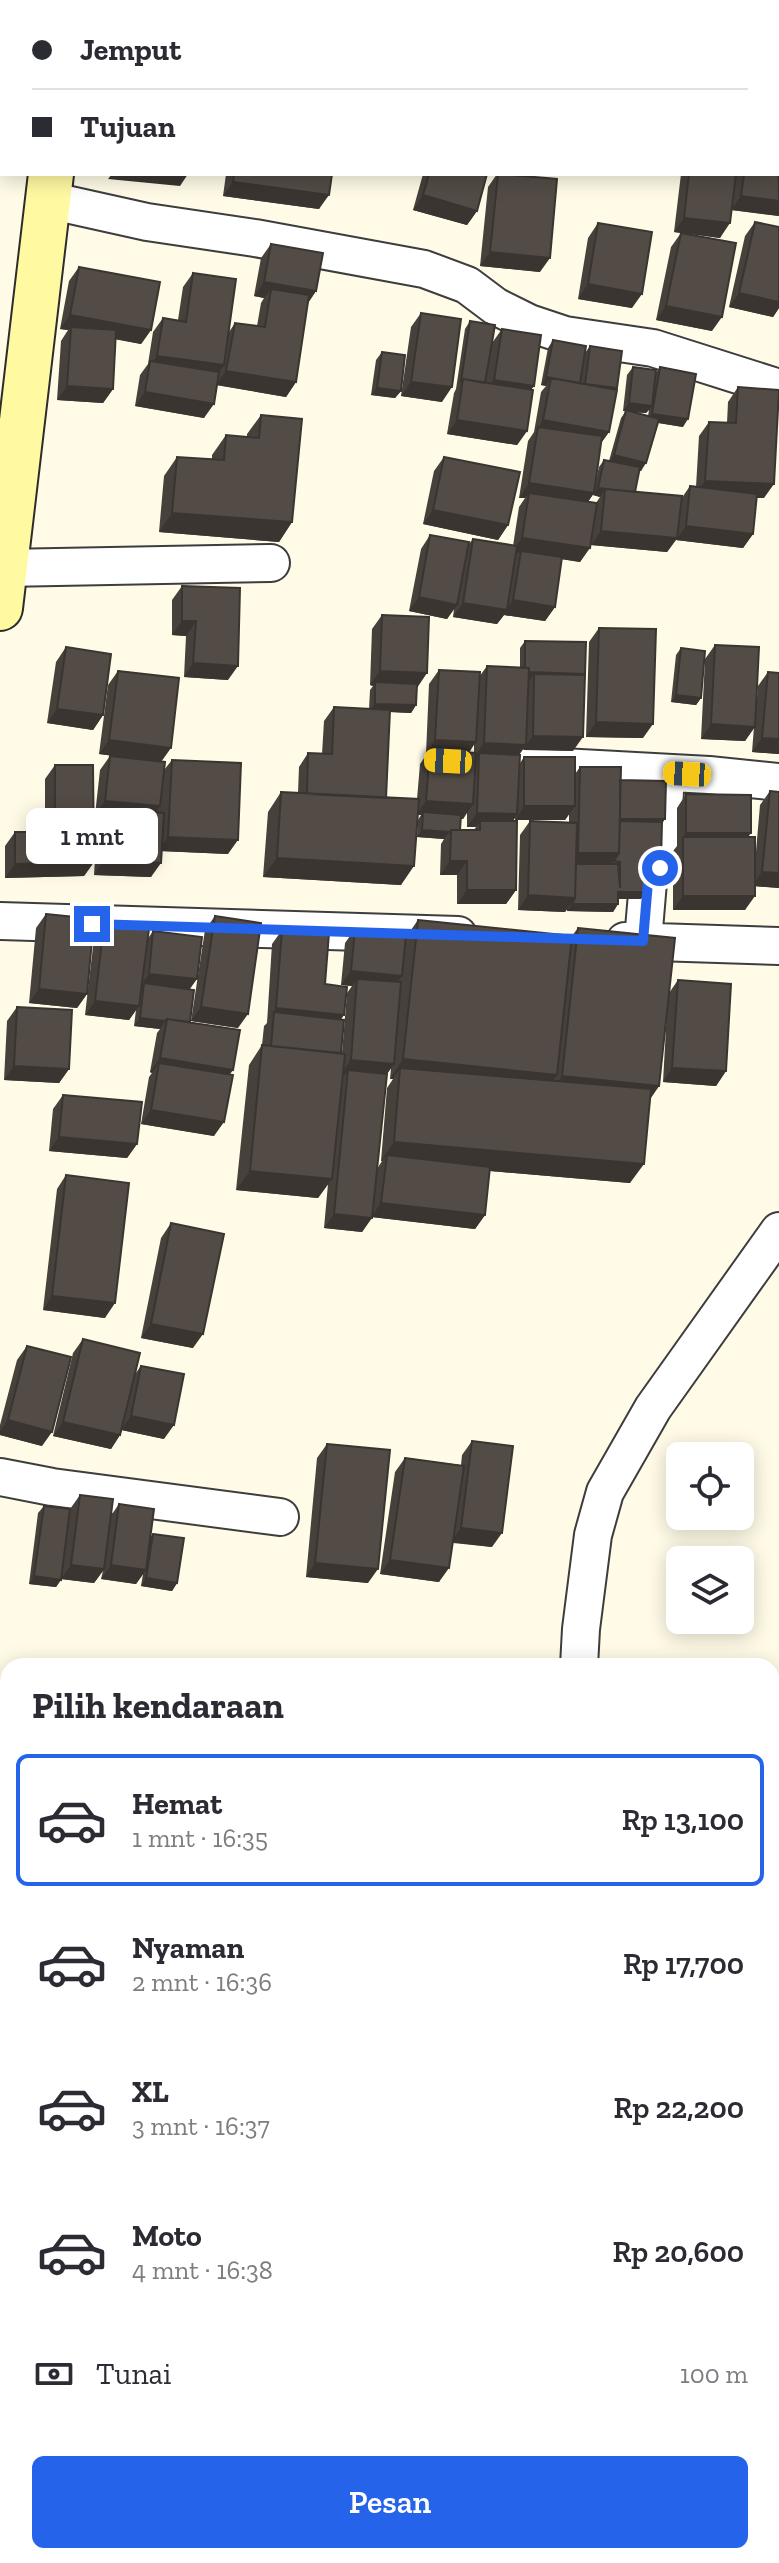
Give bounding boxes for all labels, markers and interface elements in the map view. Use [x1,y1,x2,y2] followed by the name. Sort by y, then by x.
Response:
[80,32,181,68] text: Jemput
[80,109,176,145] text: Tujuan
[423,748,473,774] car
[662,761,712,787] car
[26,808,158,864] callout: 1 mnt
[60,820,124,852] text: 1 mnt
[642,850,678,886] route start
[74,906,110,942] route end
[666,1442,754,1634] map controls
[666,1442,754,1530] button: locate
[666,1546,754,1634] button: layers
[32,1684,284,1727] text: Pilih kendaraan
[36,1784,108,1856] icon: car
[132,1786,222,1822] text: Hemat
[622,1802,744,1838] text: Rp 13,100
[132,1822,268,1854] text: 1 mnt · 16:35
[36,1928,108,2000] icon: car
[132,1930,244,1966] text: Nyaman
[623,1946,744,1982] text: Rp 17,700
[132,1966,272,1998] text: 2 mnt · 16:36
[36,2072,108,2144] icon: car
[132,2074,169,2110] text: XL
[614,2090,744,2126] text: Rp 22,200
[132,2110,270,2142] text: 3 mnt · 16:37
[36,2216,108,2288] icon: car
[132,2218,202,2254] text: Moto
[612,2234,744,2270] text: Rp 20,600
[132,2254,273,2286] text: 4 mnt · 16:38
[32,2352,76,2396] icon: cash
[96,2356,172,2392] text: Tunai
[680,2358,748,2390] text: 100 m
[32,2456,748,2548] button: Pesan

